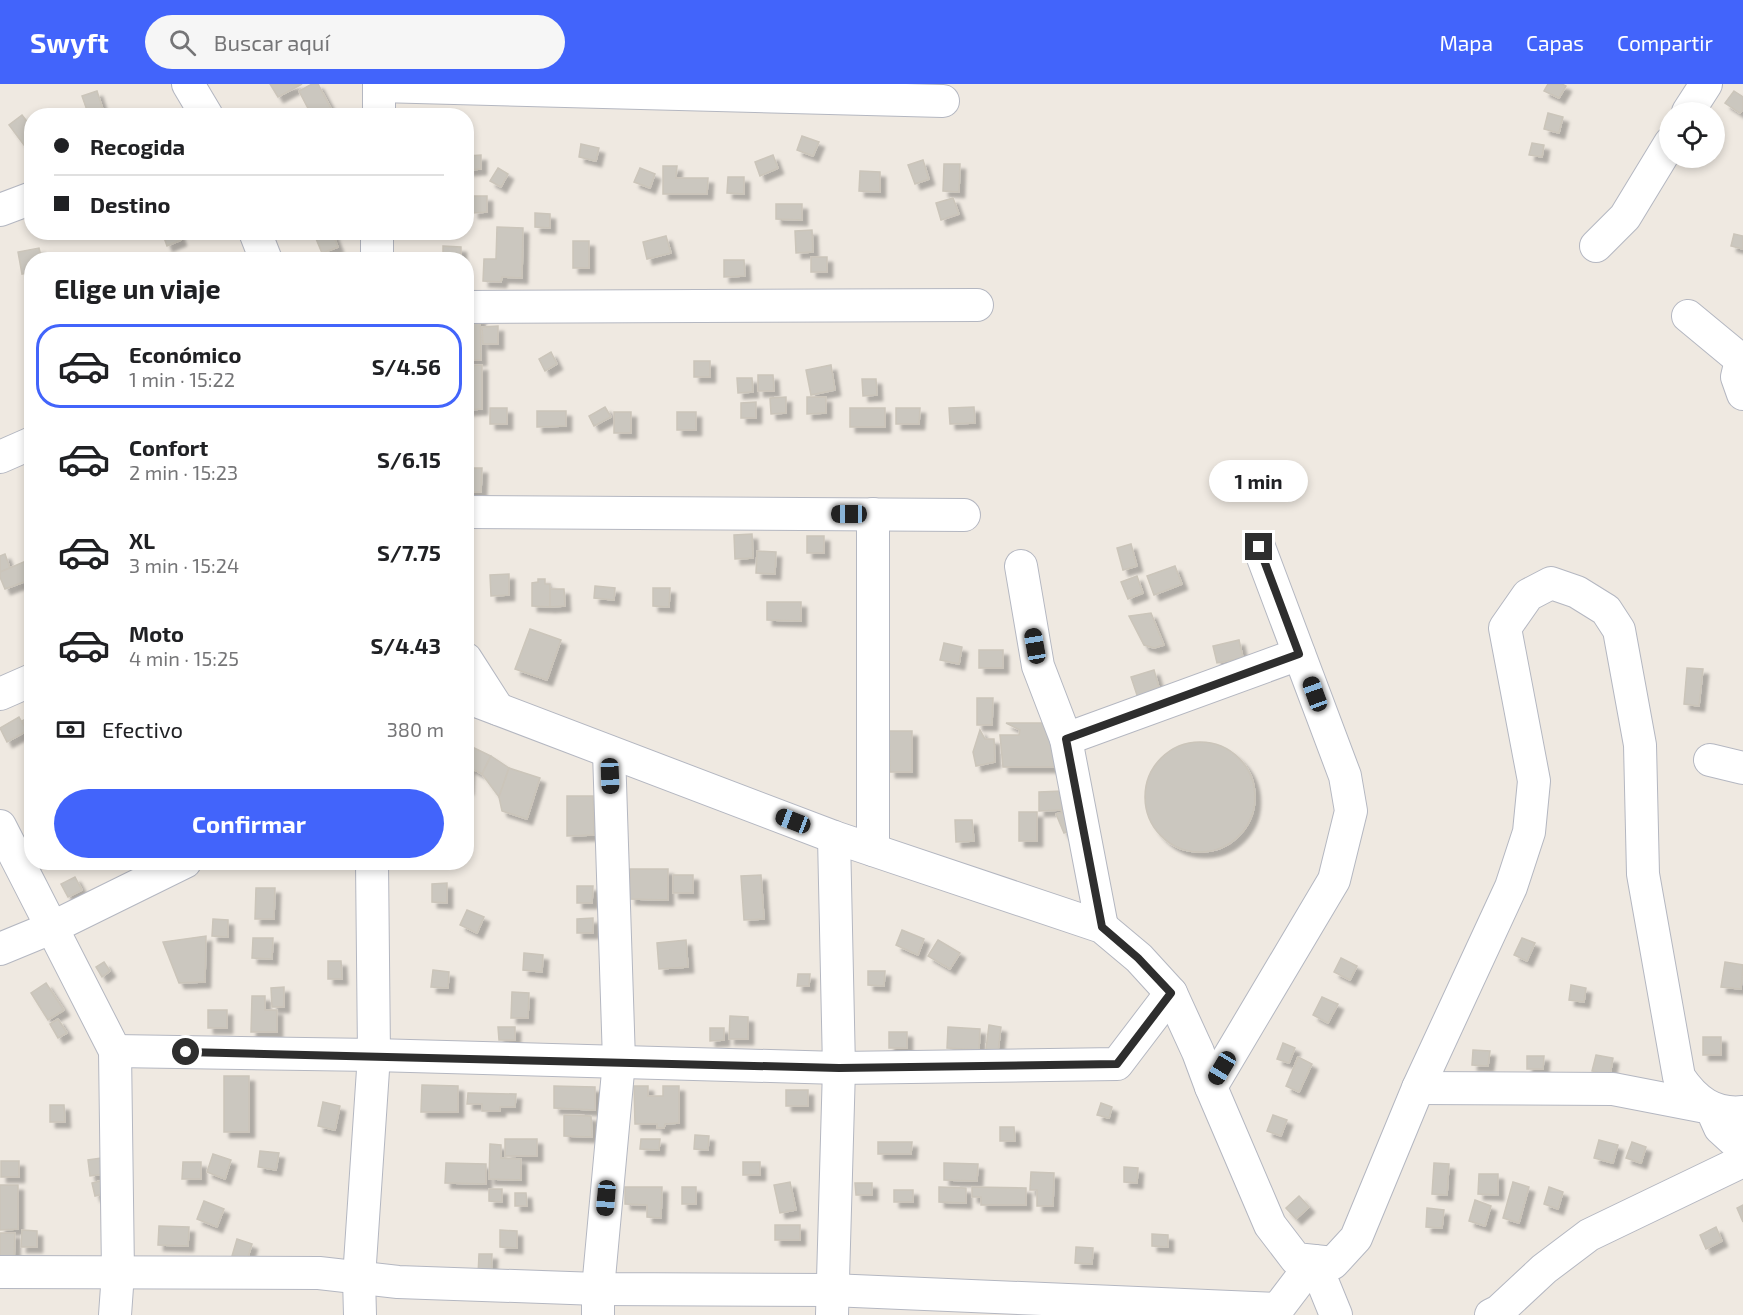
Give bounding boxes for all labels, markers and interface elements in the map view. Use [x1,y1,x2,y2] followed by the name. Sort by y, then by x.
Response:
[145,15,565,69] search box
[30,25,109,59] text: Swyft
[166,26,199,59] icon: search
[214,29,330,55] text: Buscar aquí
[1439,30,1493,55] text: Mapa
[1526,30,1584,55] text: Capas
[1617,30,1713,55] text: Compartir
[1659,102,1725,168] map controls
[1659,102,1725,168] button: locate
[90,133,185,159] text: Recogida
[90,191,170,217] text: Destino
[54,272,221,304] text: Elige un viaje
[57,339,111,393] icon: car
[129,341,241,367] text: Económico
[372,353,441,379] text: S/4.56
[129,367,235,391] text: 1 min · 15:22
[57,432,111,486] icon: car
[129,434,208,460] text: Confort
[377,446,441,472] text: S/6.15
[129,460,238,484] text: 2 min · 15:23
[1210,460,1308,502] callout: 1 min
[1234,469,1283,493] text: 1 min
[831,505,867,523] car
[57,525,111,579] icon: car
[129,527,155,553] text: XL
[1245,533,1272,560] route end
[377,539,441,565] text: S/7.75
[129,553,239,577] text: 3 min · 15:24
[57,618,111,672] icon: car
[129,620,184,646] text: Moto
[1023,627,1047,665] car
[370,632,441,658] text: S/4.43
[129,646,239,670] text: 4 min · 15:25
[1300,674,1330,714] car
[54,713,87,746] icon: cash
[102,716,183,742] text: Efectivo
[387,717,444,741] text: 380 m
[600,758,620,794] car
[54,789,444,858] button: Confirmar
[773,806,813,836] car
[172,1038,199,1065] route start
[1205,1048,1239,1088] car
[595,1179,617,1217] car

